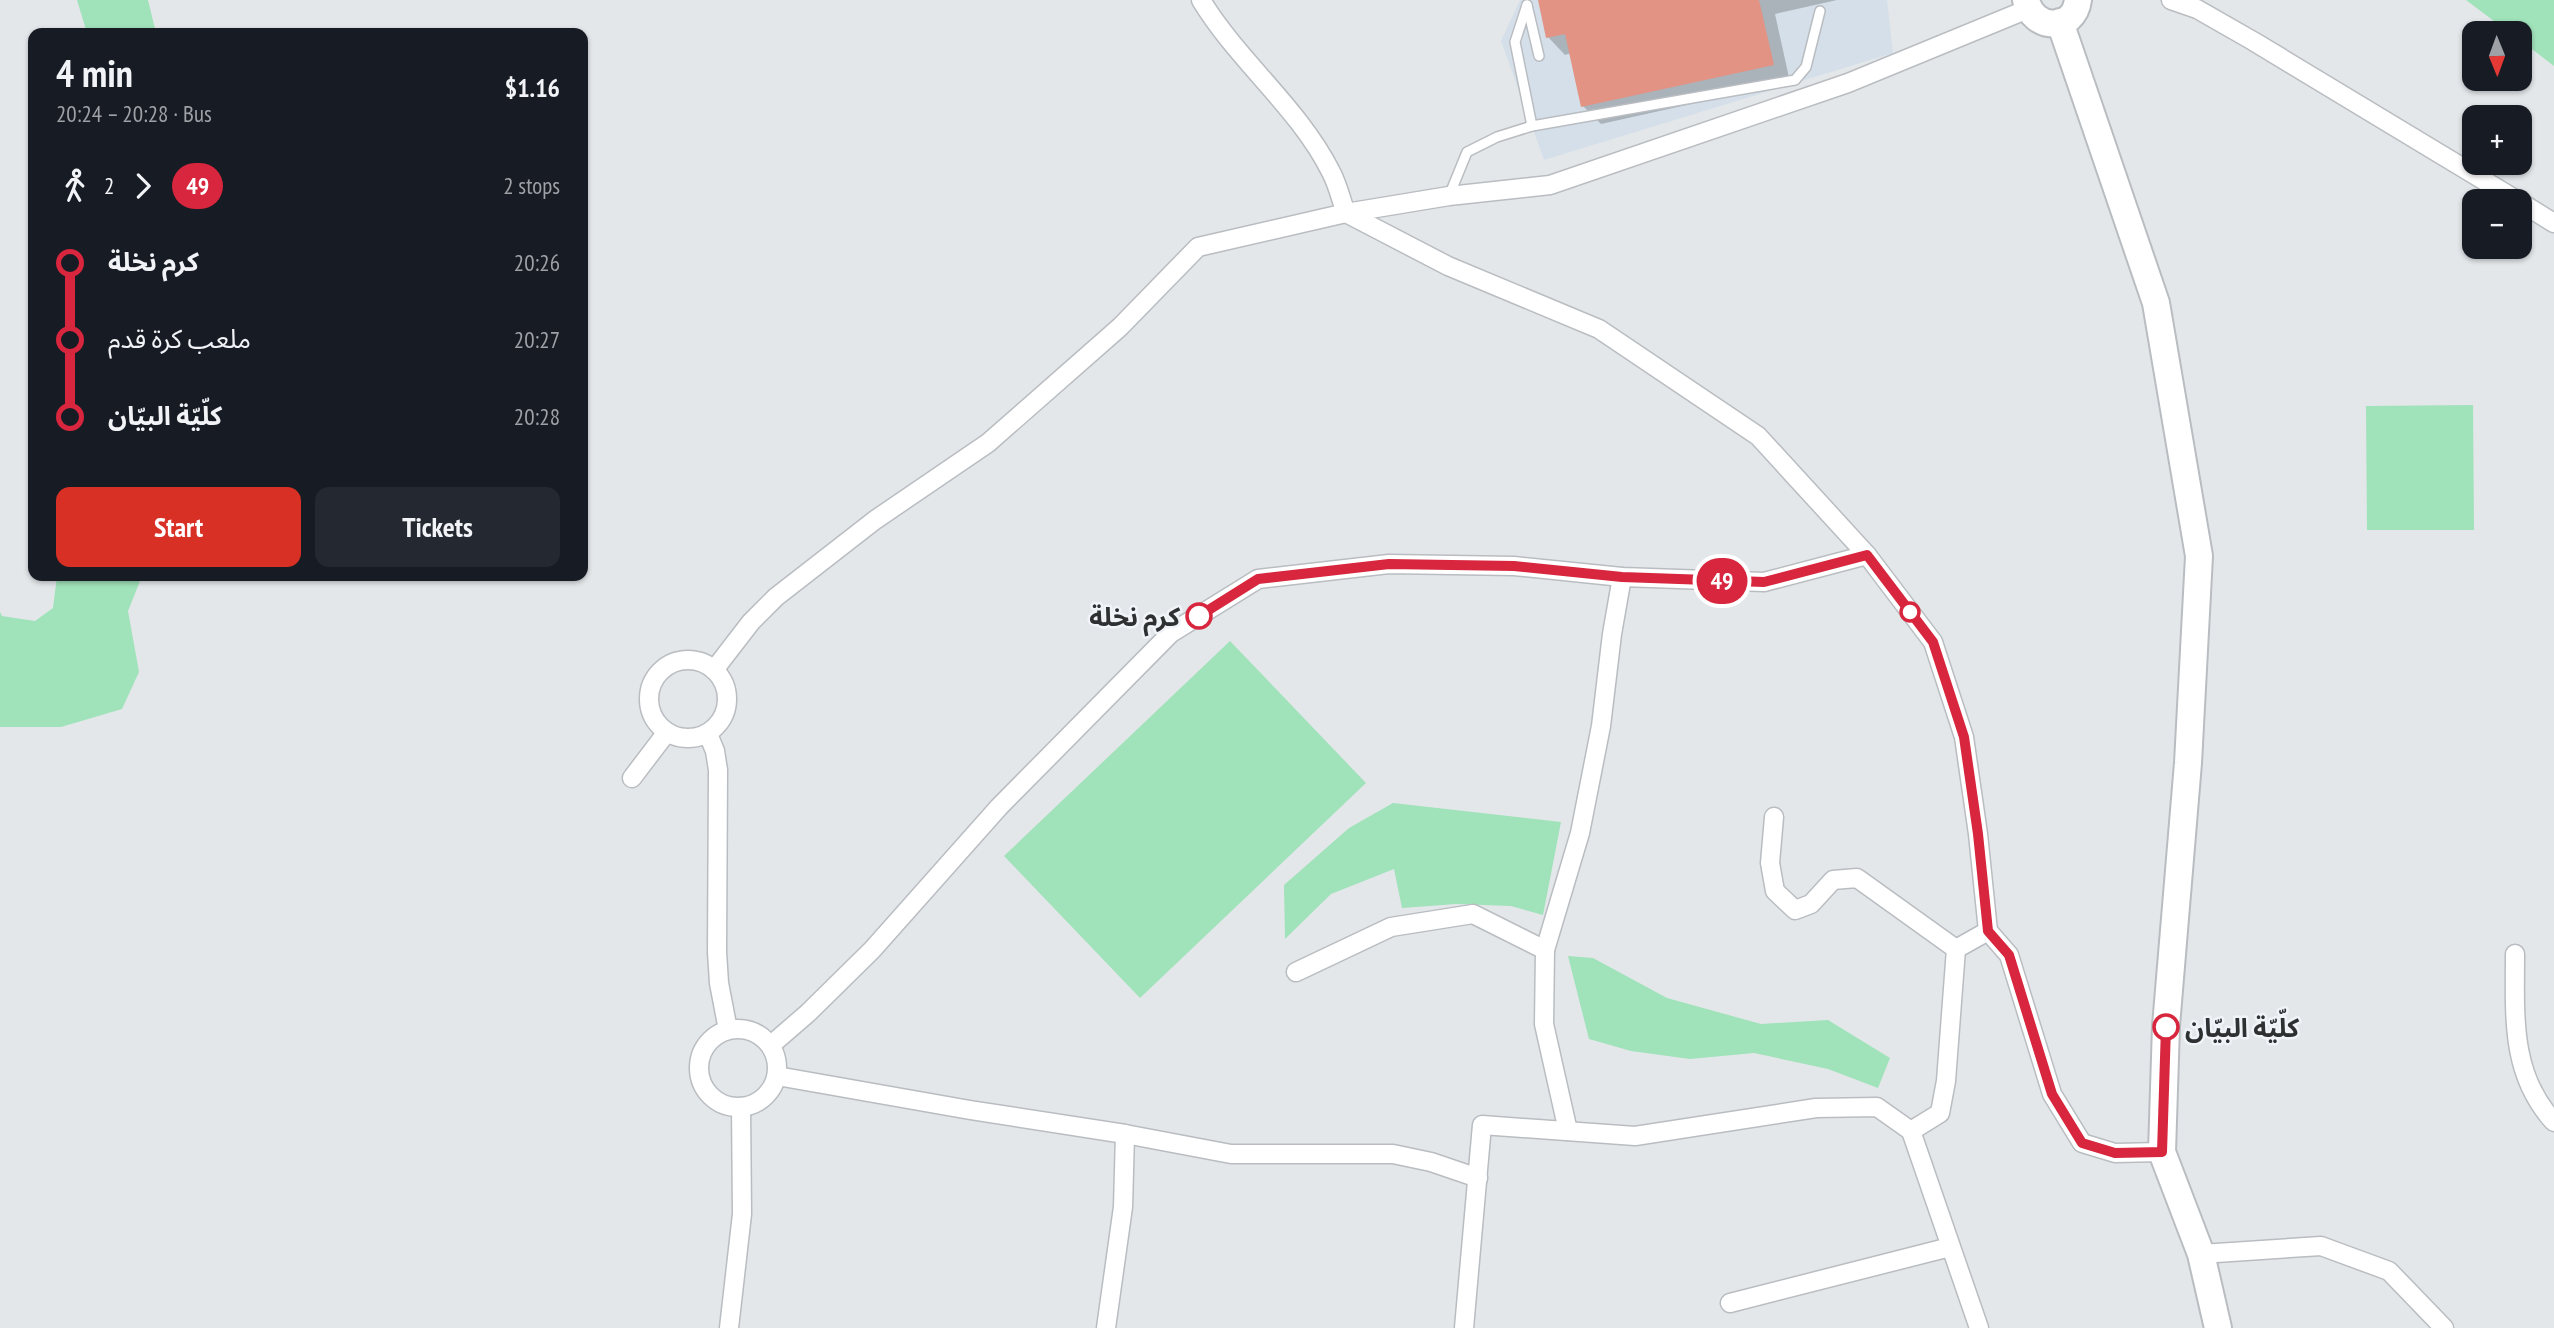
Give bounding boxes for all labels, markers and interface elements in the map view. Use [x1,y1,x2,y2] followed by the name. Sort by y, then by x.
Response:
[2462,21,2532,91] north arrow
[2462,21,2532,259] map controls
[56,48,133,97] text: 4 min
[505,71,560,104] text: $1.16
[56,99,212,128] text: 20:24 – 20:28 · Bus
[2462,105,2532,175] button: +
[56,167,94,205] icon: walk
[124,167,162,205] icon: forward
[186,170,209,201] text: 49
[104,171,114,200] text: 2
[503,171,560,200] text: 2 stops
[2462,189,2532,259] button: −
[108,245,199,278] text: كرم نخلة
[514,248,560,277] text: 20:26
[108,322,251,355] text: ملعب كرة قدم
[514,325,560,354] text: 20:27
[108,399,222,432] text: كلّيّة البيّان
[514,402,560,431] text: 20:28
[56,487,301,567] button: Start
[315,487,560,567] button: Tickets
[1690,558,1754,604] line badge: 49
[1711,565,1733,596] text: 49
[1089,600,1181,637] place label: كرم نخلة
[1900,602,1920,622] unlabelled marker
[1186,603,1212,629] marker: كرم نخلة
[2185,1008,2300,1044] place label: كلّيّة البيّان
[2153,1014,2179,1040] marker: كلّيّة البيّان

